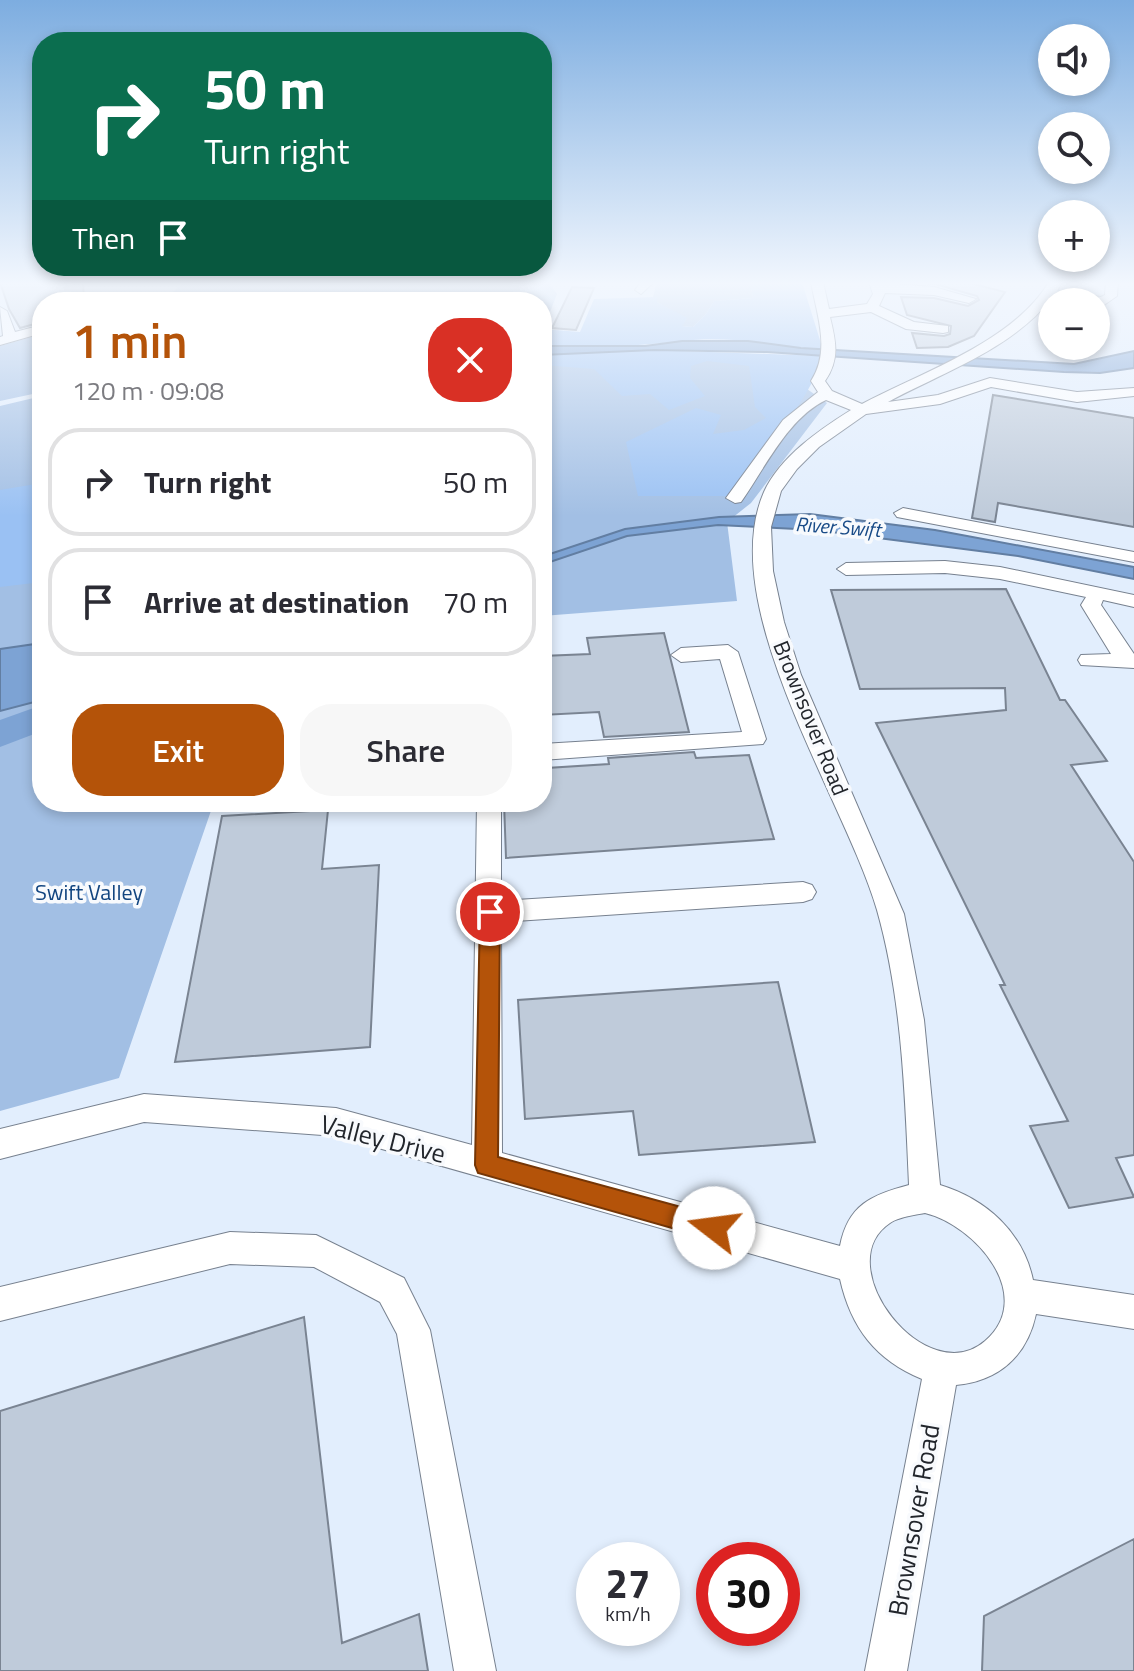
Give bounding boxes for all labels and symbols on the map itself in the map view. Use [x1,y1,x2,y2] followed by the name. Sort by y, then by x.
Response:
[794,508,884,545] water label: River Swift
[764,635,858,801] street label: Brownsover Road
[35,875,143,909] park label: Swift Valley
[456,878,524,946] pin
[317,1104,450,1173] street label: Valley Drive
[672,1186,756,1270] position arrow
[877,1421,950,1619] street label: Brownsover Road
[696,1542,800,1646] speed limit sign: 30

